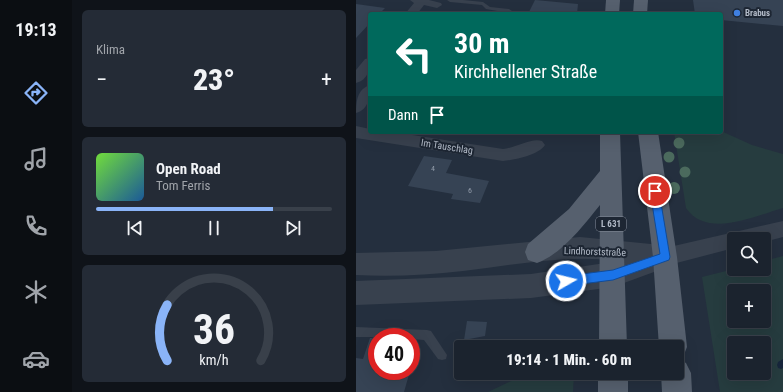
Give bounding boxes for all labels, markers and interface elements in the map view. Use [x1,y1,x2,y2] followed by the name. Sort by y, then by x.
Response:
[732,8,742,18] marker: Brabus
[745,8,770,18] place label: Brabus
[15,19,57,40] text: 19:13
[454,27,510,60] text: 30 m
[388,28,440,80] icon: left
[96,42,125,57] text: Klima
[454,61,597,82] text: Kirchhellener Straße
[193,62,235,97] text: 23°
[96,67,107,92] text: −
[321,67,332,92] text: +
[22,79,50,107] icon: directions
[426,104,448,126] icon: arrive
[388,106,418,124] text: Dann
[420,137,474,156] street label: Im Tauschlag
[22,145,50,173] icon: music
[156,160,221,178] text: Open Road
[431,164,435,173] house number: 4
[638,174,672,208] pin
[156,178,210,193] text: Tom Ferris
[644,180,666,202] icon: arrive
[468,186,472,195] house number: 6
[22,212,50,240] icon: phone
[124,217,146,239] icon: previous
[203,217,225,239] icon: pause
[282,217,304,239] icon: next
[596,217,626,231] road number: L 631
[727,232,771,380] map controls
[727,232,771,276] button: search
[564,245,627,258] street label: Lindhorststraße
[545,260,587,302] position arrow
[22,278,50,306] icon: climate
[727,284,771,328] button: +
[193,305,235,354] text: 36
[368,328,420,380] speed limit sign: 40
[727,336,771,380] button: −
[22,345,50,373] icon: car
[506,351,632,369] text: 19:14 · 1 Min. · 60 m
[199,352,229,368] text: km/h

